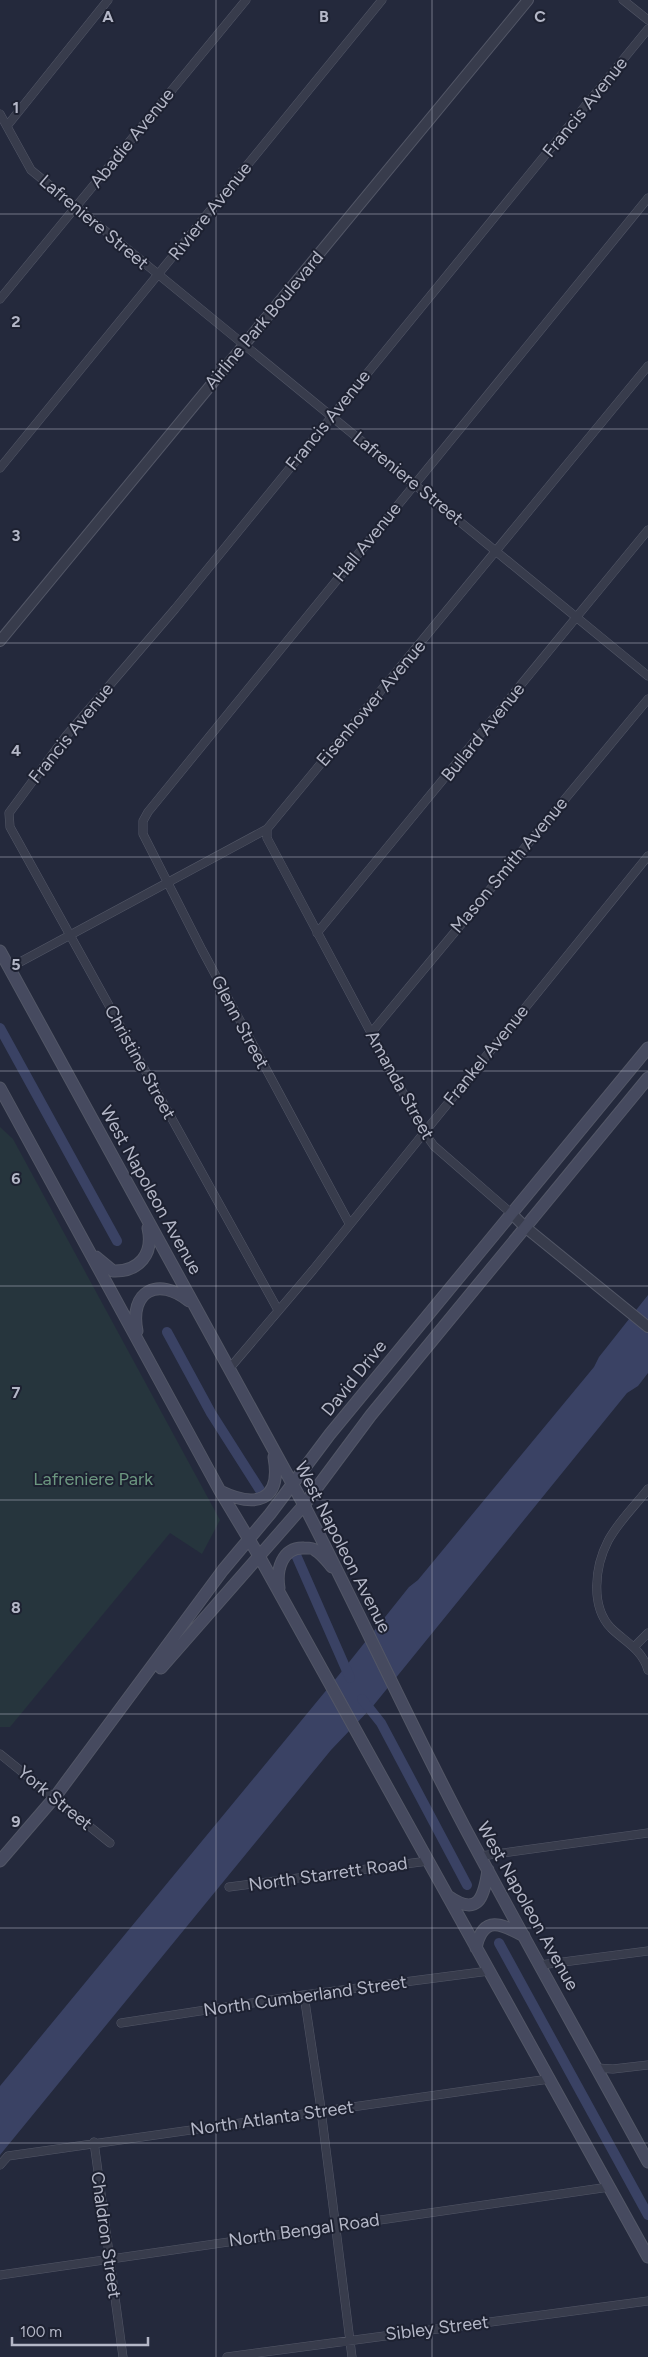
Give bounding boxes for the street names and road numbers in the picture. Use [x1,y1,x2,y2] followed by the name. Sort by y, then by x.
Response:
[538,52,632,162] street label: Francis Avenue
[85,84,179,192] street label: Abadie Avenue
[164,157,256,265] street label: Riviere Avenue
[35,170,153,274] street label: Lafreniere Street
[200,246,328,394] street label: Airline Park Boulevard
[281,365,375,475] street label: Francis Avenue
[348,427,468,529] street label: Lafreniere Street
[328,498,406,586] street label: Hall Avenue
[312,635,430,771] street label: Eisenhower Avenue
[24,678,118,788] street label: Francis Avenue
[437,678,529,786] street label: Bullard Avenue
[446,793,572,937] street label: Mason Smith Avenue
[206,972,274,1073] street label: Glenn Street
[439,1000,533,1110] street label: Frankel Avenue
[100,1001,181,1123] street label: Christine Street
[361,1027,439,1144] street label: Amanda Street
[95,1102,207,1278] street label: West Napoleon Avenue
[317,1335,391,1421] street label: David Drive
[290,1457,396,1637] street label: West Napoleon Avenue
[13,1761,97,1835] street label: York Street
[472,1818,584,1994] street label: West Napoleon Avenue
[247,1852,409,1896] street label: North Starrett Road
[202,1971,408,2021] street label: North Cumberland Street
[189,2096,355,2140] street label: North Atlanta Street
[86,2170,126,2300] street label: Chaldron Street
[227,2209,381,2251] street label: North Bengal Road
[384,2311,490,2345] street label: Sibley Street

